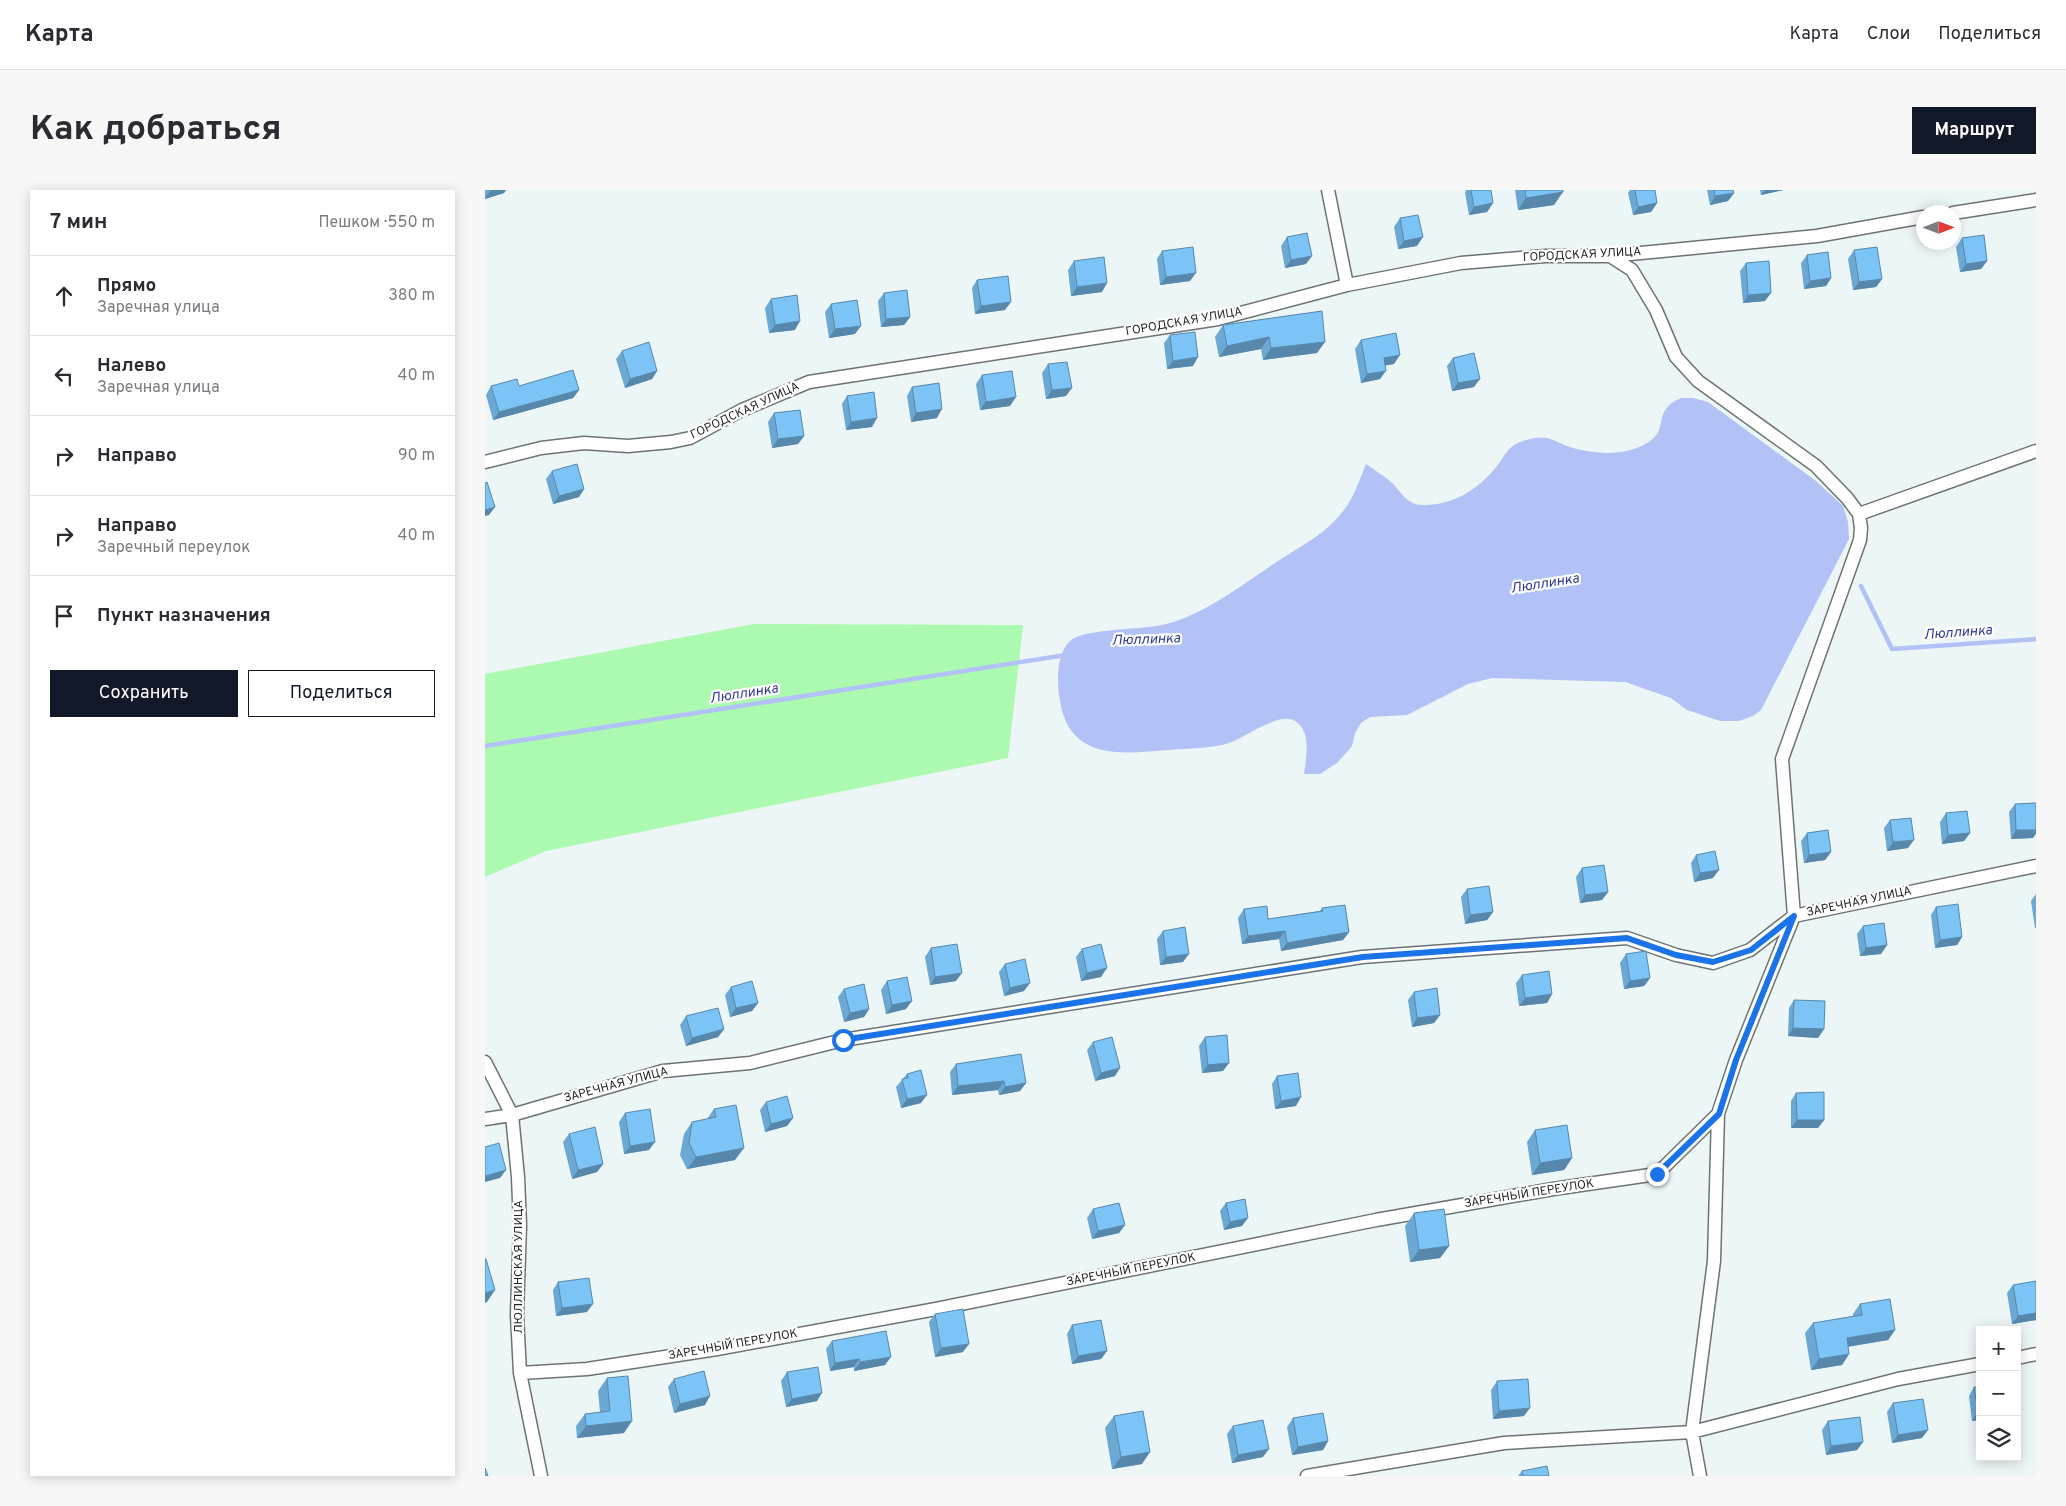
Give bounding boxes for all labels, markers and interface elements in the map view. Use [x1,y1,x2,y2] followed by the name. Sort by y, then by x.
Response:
[25,20,94,50] text: Карта
[1789,23,1839,46] text: Карта
[1867,23,1910,46] text: Слои
[1938,23,2041,46] text: Поделиться
[1912,107,2036,154] button: Маршрут
[30,108,282,152] text: Как добраться
[1916,205,1961,250] north arrow
[50,209,107,236] text: 7 мин
[318,213,435,233] text: Пешком · 550 m
[1522,244,1642,266] street label: ГОРОДСКАЯ УЛИЦА
[97,274,156,298] text: Прямо
[50,282,78,310] icon: ahead
[388,286,435,306] text: 380 m
[97,298,220,318] text: Заречная улица
[1124,304,1244,340] street label: ГОРОДСКАЯ УЛИЦА
[97,354,166,378] text: Налево
[50,362,78,390] icon: left
[397,366,435,386] text: 40 m
[97,378,220,398] text: Заречная улица
[688,379,802,443] street label: ГОРОДСКАЯ УЛИЦА
[50,442,78,470] icon: right
[97,444,177,468] text: Направо
[398,446,435,466] text: 90 m
[97,514,177,538] text: Направо
[50,522,78,550] icon: right
[397,526,435,546] text: 40 m
[97,538,250,558] text: Заречный переулок
[1510,570,1581,598] water label: Люллинка
[50,602,78,630] icon: arrive
[97,604,271,628] text: Пункт назначения
[1923,622,1994,644] water label: Люллинка
[1111,630,1181,650] water label: Люллинка
[50,670,238,717] button: Сохранить
[248,670,435,717] button: Поделиться
[709,680,780,708] water label: Люллинка
[1805,883,1913,921] street label: ЗАРЕЧНАЯ УЛИЦА
[832,1029,855,1052] route start
[562,1063,670,1107] street label: ЗАРЕЧНАЯ УЛИЦА
[1646,1163,1669,1186] route end
[1463,1176,1595,1212] street label: ЗАРЕЧНЫЙ ПЕРЕУЛОК
[511,1200,527,1334] street label: ЛЮЛЛИНСКАЯ УЛИЦА
[1065,1250,1197,1290] street label: ЗАРЕЧНЫЙ ПЕРЕУЛОК
[667,1326,799,1364] street label: ЗАРЕЧНЫЙ ПЕРЕУЛОК
[1976,1326,2021,1461] map controls
[1976,1326,2021,1371] button: +
[1976,1371,2021,1416] button: −
[1976,1416,2021,1461] button: layers

